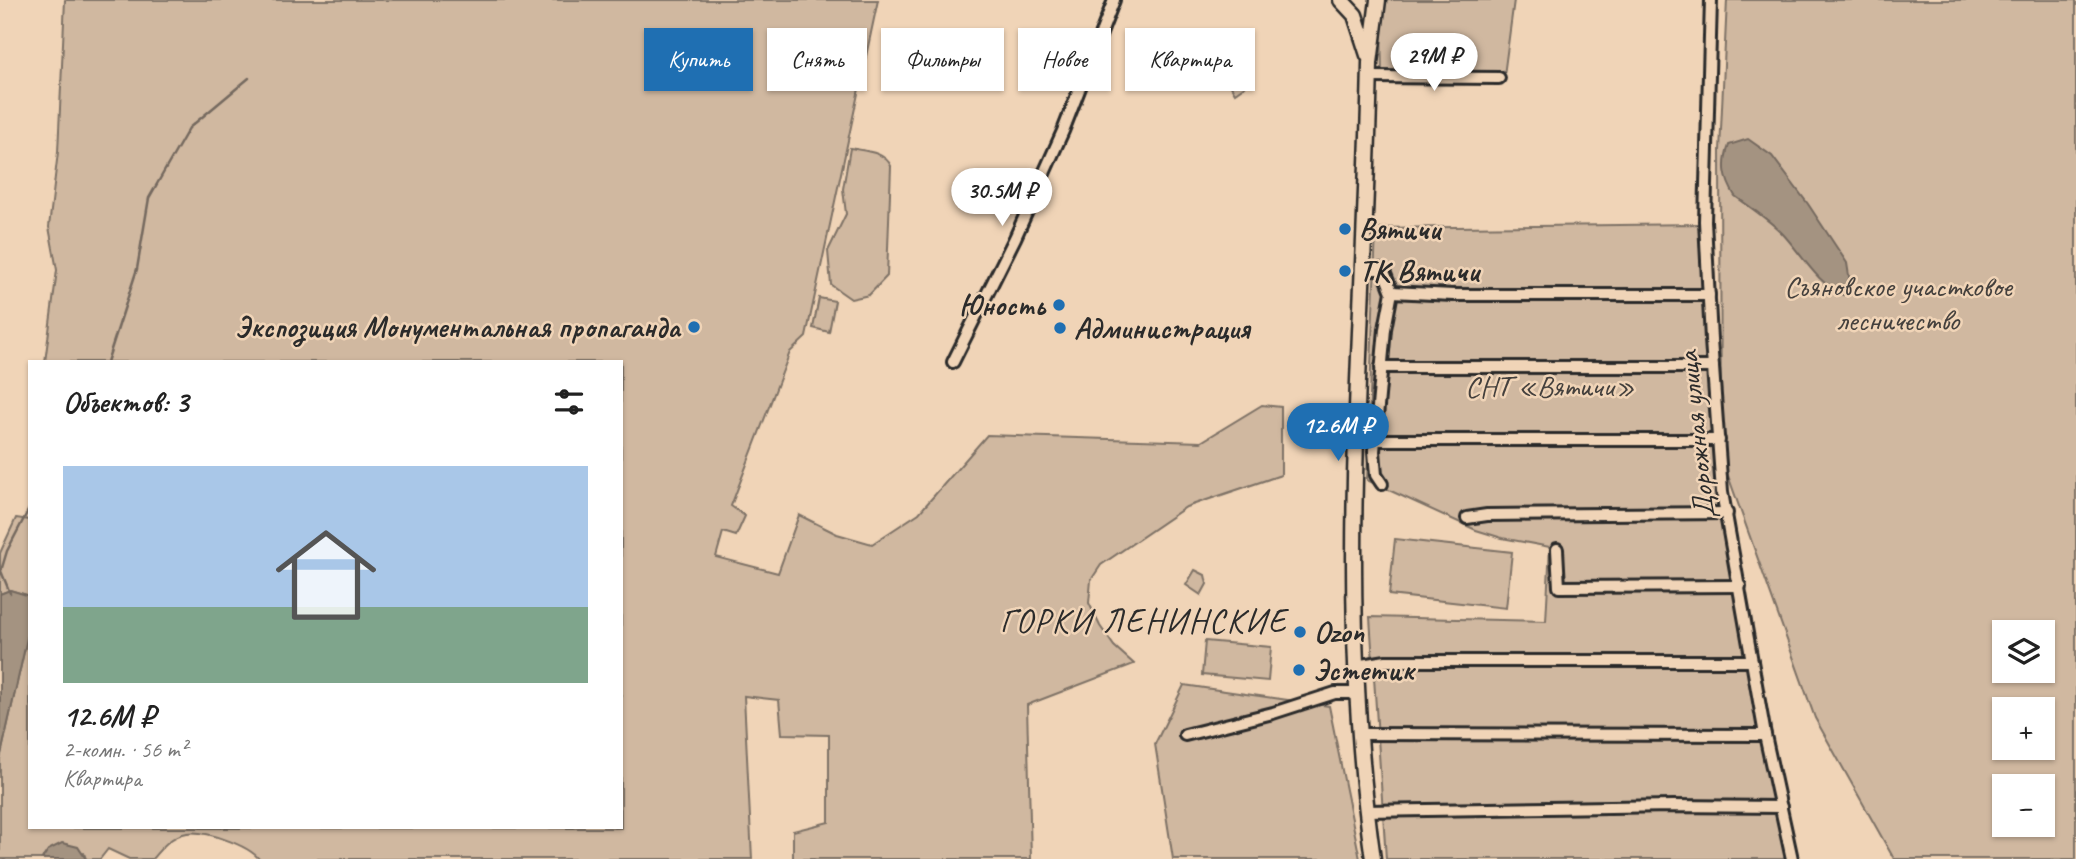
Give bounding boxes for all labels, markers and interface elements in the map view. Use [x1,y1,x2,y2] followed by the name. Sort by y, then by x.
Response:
[644,28,753,91] chip: Купить
[767,28,867,91] chip: Снять
[881,28,1004,91] chip: Фильтры
[1018,28,1111,91] chip: Новое
[1125,28,1255,91] chip: Квартира
[1385,34,1483,93] pin: 29M ₽
[1407,41,1461,70] text: 29M ₽
[937,168,1067,228] pin: 30.5M ₽
[967,176,1037,205] text: 30.5M ₽
[1359,210,1442,248] place label: Вятичи
[1337,221,1353,237] marker: Вятичи
[1359,252,1481,290] place label: ТК Вятичи
[1337,263,1353,279] marker: ТК Вятичи
[1784,267,2014,339] park label: Съяновское участковое лесничество
[959,286,1047,324] place label: Юность
[1051,297,1067,313] marker: Юность
[235,308,682,347] place label: Экспозиция Монументальная пропаганда
[1074,309,1252,347] place label: Администрация
[686,319,702,335] marker: Экспозиция Монументальная пропаганда
[1052,320,1068,336] marker: Администрация
[1668,347,1724,521] street label: Дорожная улица
[1465,367,1635,405] park label: СНТ «Вятичи»
[63,383,188,421] text: Объектов: 3
[550,383,588,421] icon: filters
[1273,404,1403,463] pin: 12.6M ₽
[1303,411,1373,440] text: 12.6M ₽
[263,512,389,638] icon: home
[1000,600,1290,642] district label: ГОРКИ ЛЕНИНСКИЕ
[1314,613,1365,651] place label: Ozon
[1992,620,2055,837] map controls
[1992,620,2055,683] button: layers
[1292,624,1308,640] marker: Ozon
[1313,651,1416,689] place label: Эстетик
[1291,662,1307,678] marker: Эстетик
[63,697,155,735] text: 12.6M ₽
[1992,697,2055,760] button: +
[63,735,187,764] text: 2-комн. · 56 m²
[63,764,141,793] text: Квартира
[1992,774,2055,837] button: −

